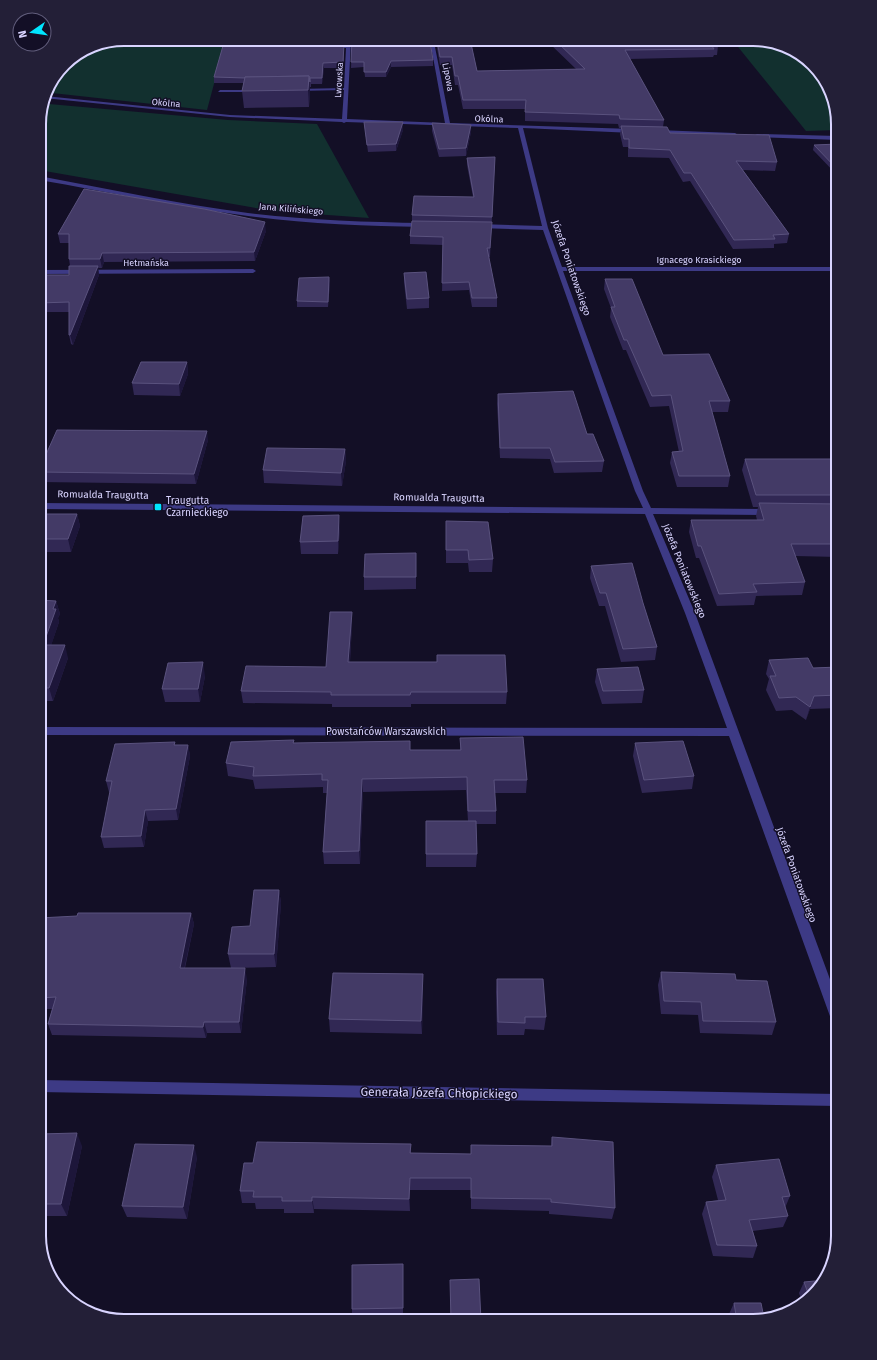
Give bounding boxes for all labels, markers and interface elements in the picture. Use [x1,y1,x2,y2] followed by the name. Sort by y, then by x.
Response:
[12,12,52,52] north arrow
[16,29,30,39] text: N
[333,62,345,98] street label: Lwowska
[440,62,456,92] street label: Lipowa
[151,97,181,109] street label: Okólna
[474,114,504,125] street label: Okólna
[258,201,324,217] street label: Jana Kilińskiego
[549,218,593,318] street label: Józefa Poniatowskiego
[657,255,741,265] street label: Ignacego Krasickiego
[123,258,169,268] street label: Hetmańska
[57,488,149,502] street label: Romualda Traugutta
[393,491,485,505] street label: Romualda Traugutta
[166,495,228,519] place label: Traugutta Czarnieckiego
[153,502,163,512] marker: Traugutta Czarnieckiego
[660,522,708,620] street label: Józefa Poniatowskiego
[326,725,446,738] street label: Powstańców Warszawskich
[773,826,819,925] street label: Józefa Poniatowskiego
[360,1085,518,1101] street label: Generała Józefa Chłopickiego

